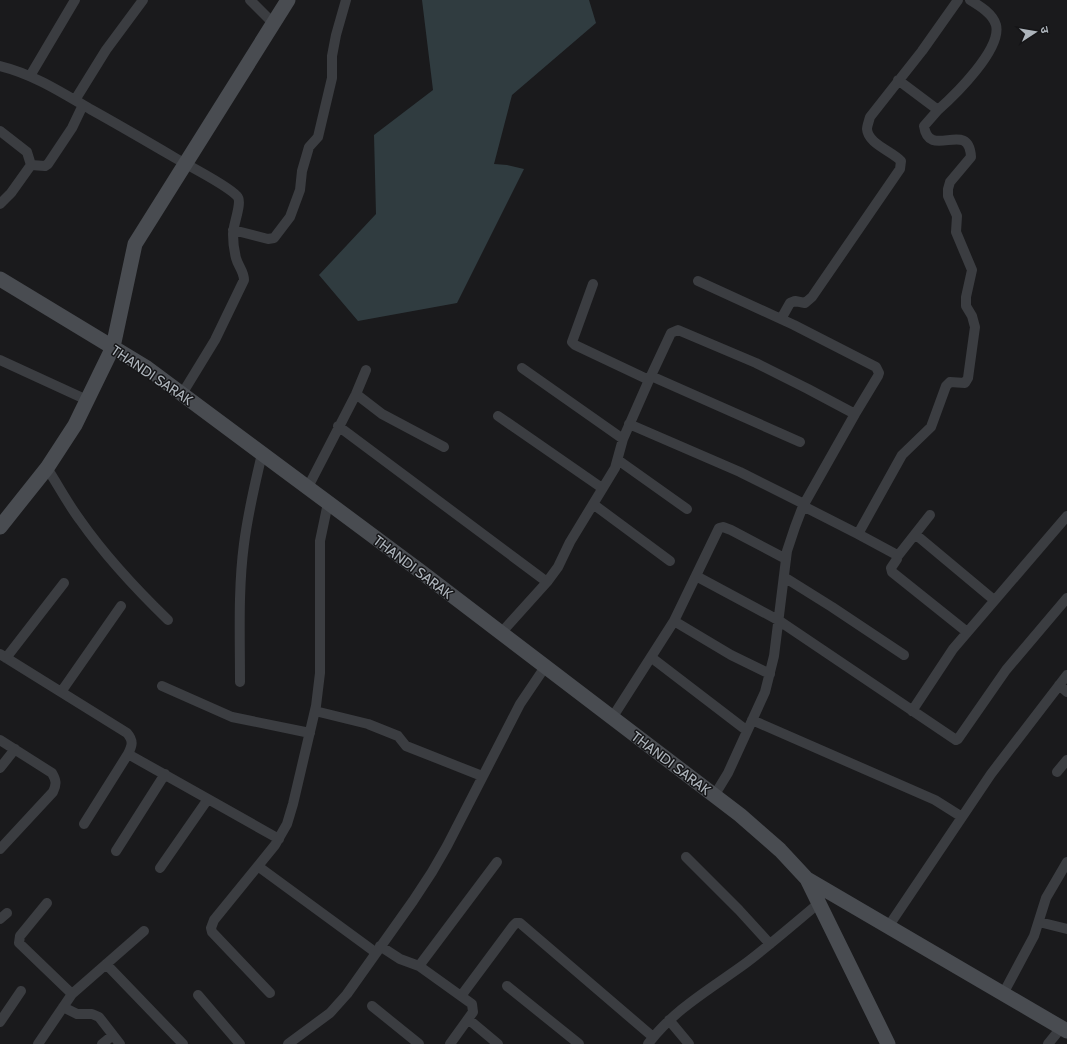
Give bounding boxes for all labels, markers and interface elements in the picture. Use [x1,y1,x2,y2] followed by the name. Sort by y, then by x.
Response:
[1015,12,1055,52] north arrow
[1037,25,1052,35] text: उ
[108,341,196,409] street label: THANDI SARAK
[370,531,456,603] street label: THANDI SARAK
[628,727,714,799] street label: THANDI SARAK

